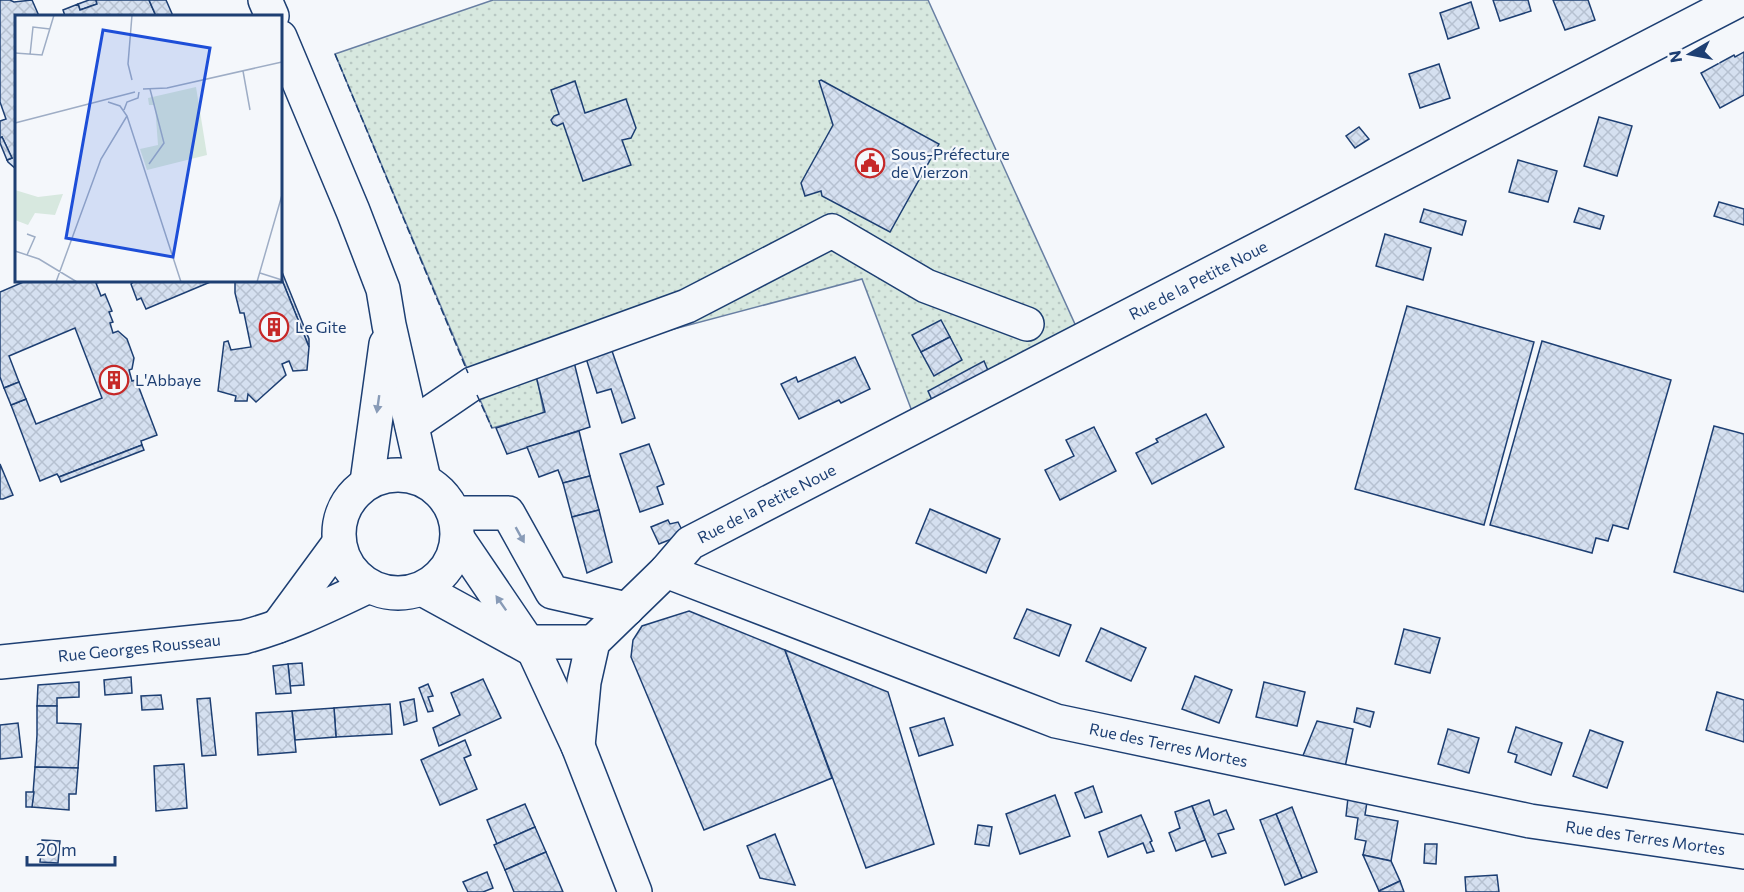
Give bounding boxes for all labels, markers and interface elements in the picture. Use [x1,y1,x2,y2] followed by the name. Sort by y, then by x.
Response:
[15,15,282,282] inset map
[1660,24,1720,84] north arrow
[1664,49,1685,64] text: N
[891,144,1010,181] place label: Sous-Préfecture de Vierzon
[854,147,886,179] public building icon: Sous-Préfecture de Vierzon
[1125,236,1270,323] street label: Rue de la Petite Noue
[258,311,290,343] building icon: Le Gite
[295,317,346,336] place label: Le Gite
[98,364,130,396] building icon: L'Abbaye
[135,370,201,389] place label: L'Abbaye
[374,394,383,413] one-way arrow
[694,459,839,547] street label: Rue de la Petite Noue
[515,527,526,543] one-way arrow
[495,595,507,611] one-way arrow
[57,629,222,665] street label: Rue Georges Rousseau
[1088,718,1250,770] street label: Rue des Terres Mortes
[1564,816,1727,858] street label: Rue des Terres Mortes
[27,829,116,867] scale bar
[36,838,77,860] text: 20 m

